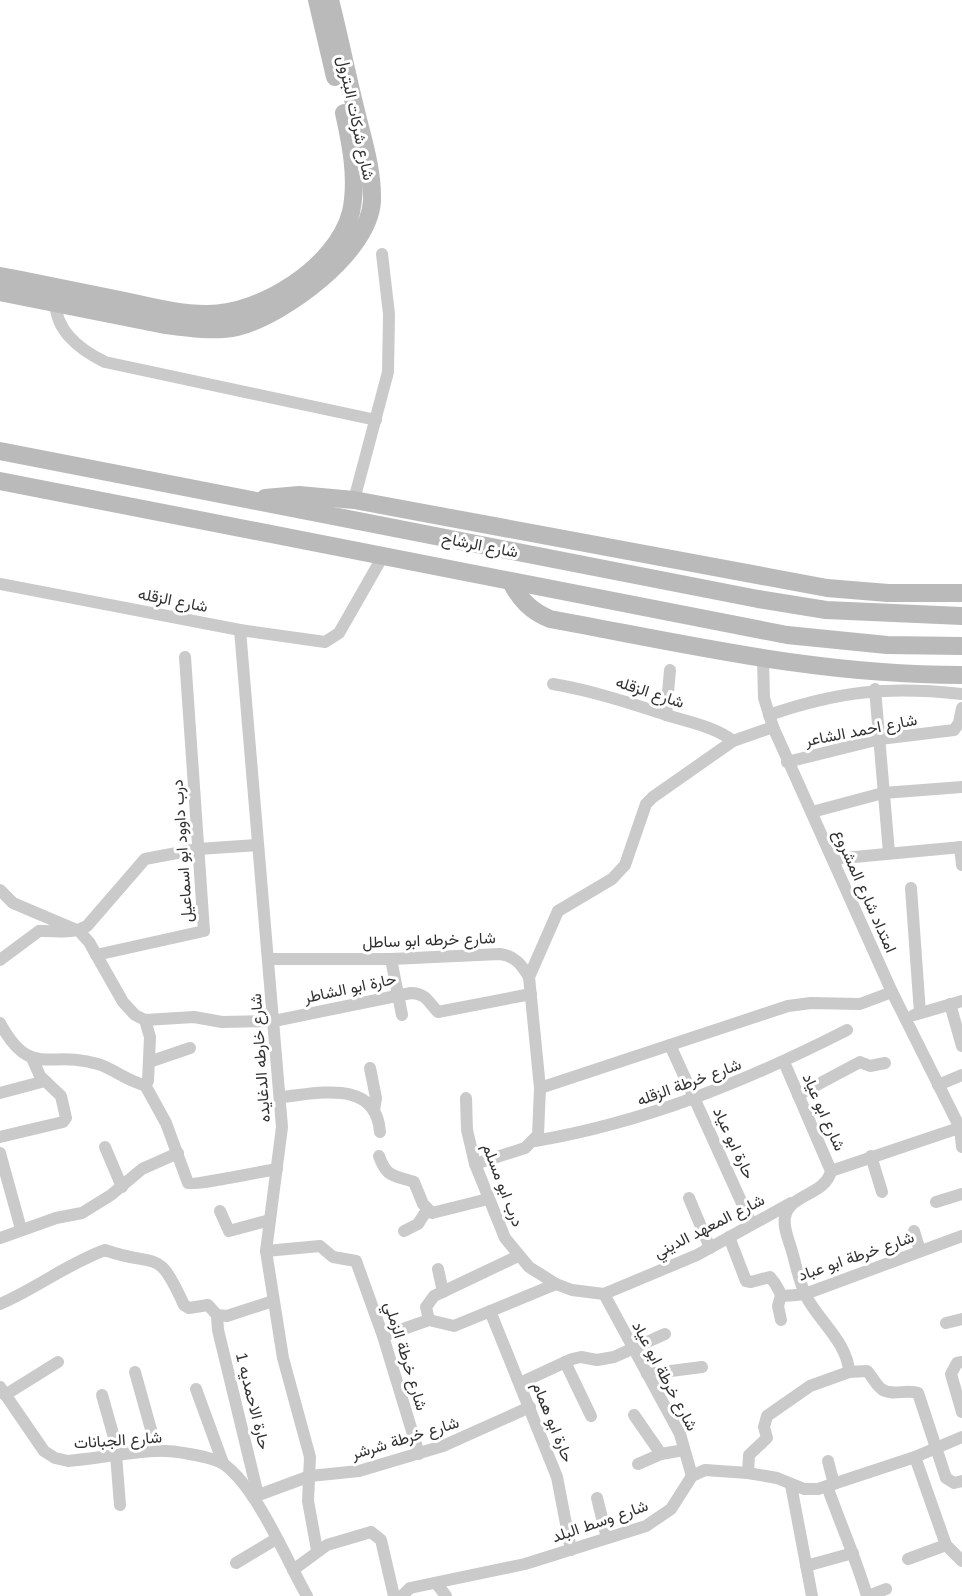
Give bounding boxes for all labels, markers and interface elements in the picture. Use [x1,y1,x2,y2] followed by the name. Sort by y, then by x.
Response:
[332,54,377,182] street label: شارع شركات البترول
[440,529,520,564] street label: شارع الرشاح
[136,585,209,618] street label: شارع الزقله
[613,673,686,714] street label: شارع الزقله
[803,711,919,752] street label: شارع احمد الشاعر
[169,779,197,923] street label: درب داوود ابو اسماعيل
[827,827,900,956] street label: امتداد شارع المشروع
[362,929,496,954] street label: شارع خرطه ابو ساطل
[301,970,398,1008] street label: حارة ابو الشاطر
[247,993,276,1123] street label: شارع خارطه الدغايده
[635,1055,744,1112] street label: شارع خرطة الزقله
[797,1071,849,1154] street label: شارع ابو عياد
[708,1105,758,1183] street label: حارة ابو عياد
[478,1141,527,1230] street label: درب ابو مسلم
[651,1191,769,1266] street label: شارع المعهد الديني
[796,1228,917,1287] street label: شارع خرطة ابو عباد
[377,1300,431,1414] street label: شارع خرطة الزملي
[626,1318,701,1435] street label: شارع خرطة ابو عياد
[231,1351,273,1452] street label: حارة الاحمديه 1
[527,1379,577,1466] street label: حارة ابو همام
[348,1414,462,1466] street label: شارع خرطة شرشر
[73,1428,163,1455] street label: شارع الجبانات
[550,1497,651,1548] street label: شارع وسط البلد

